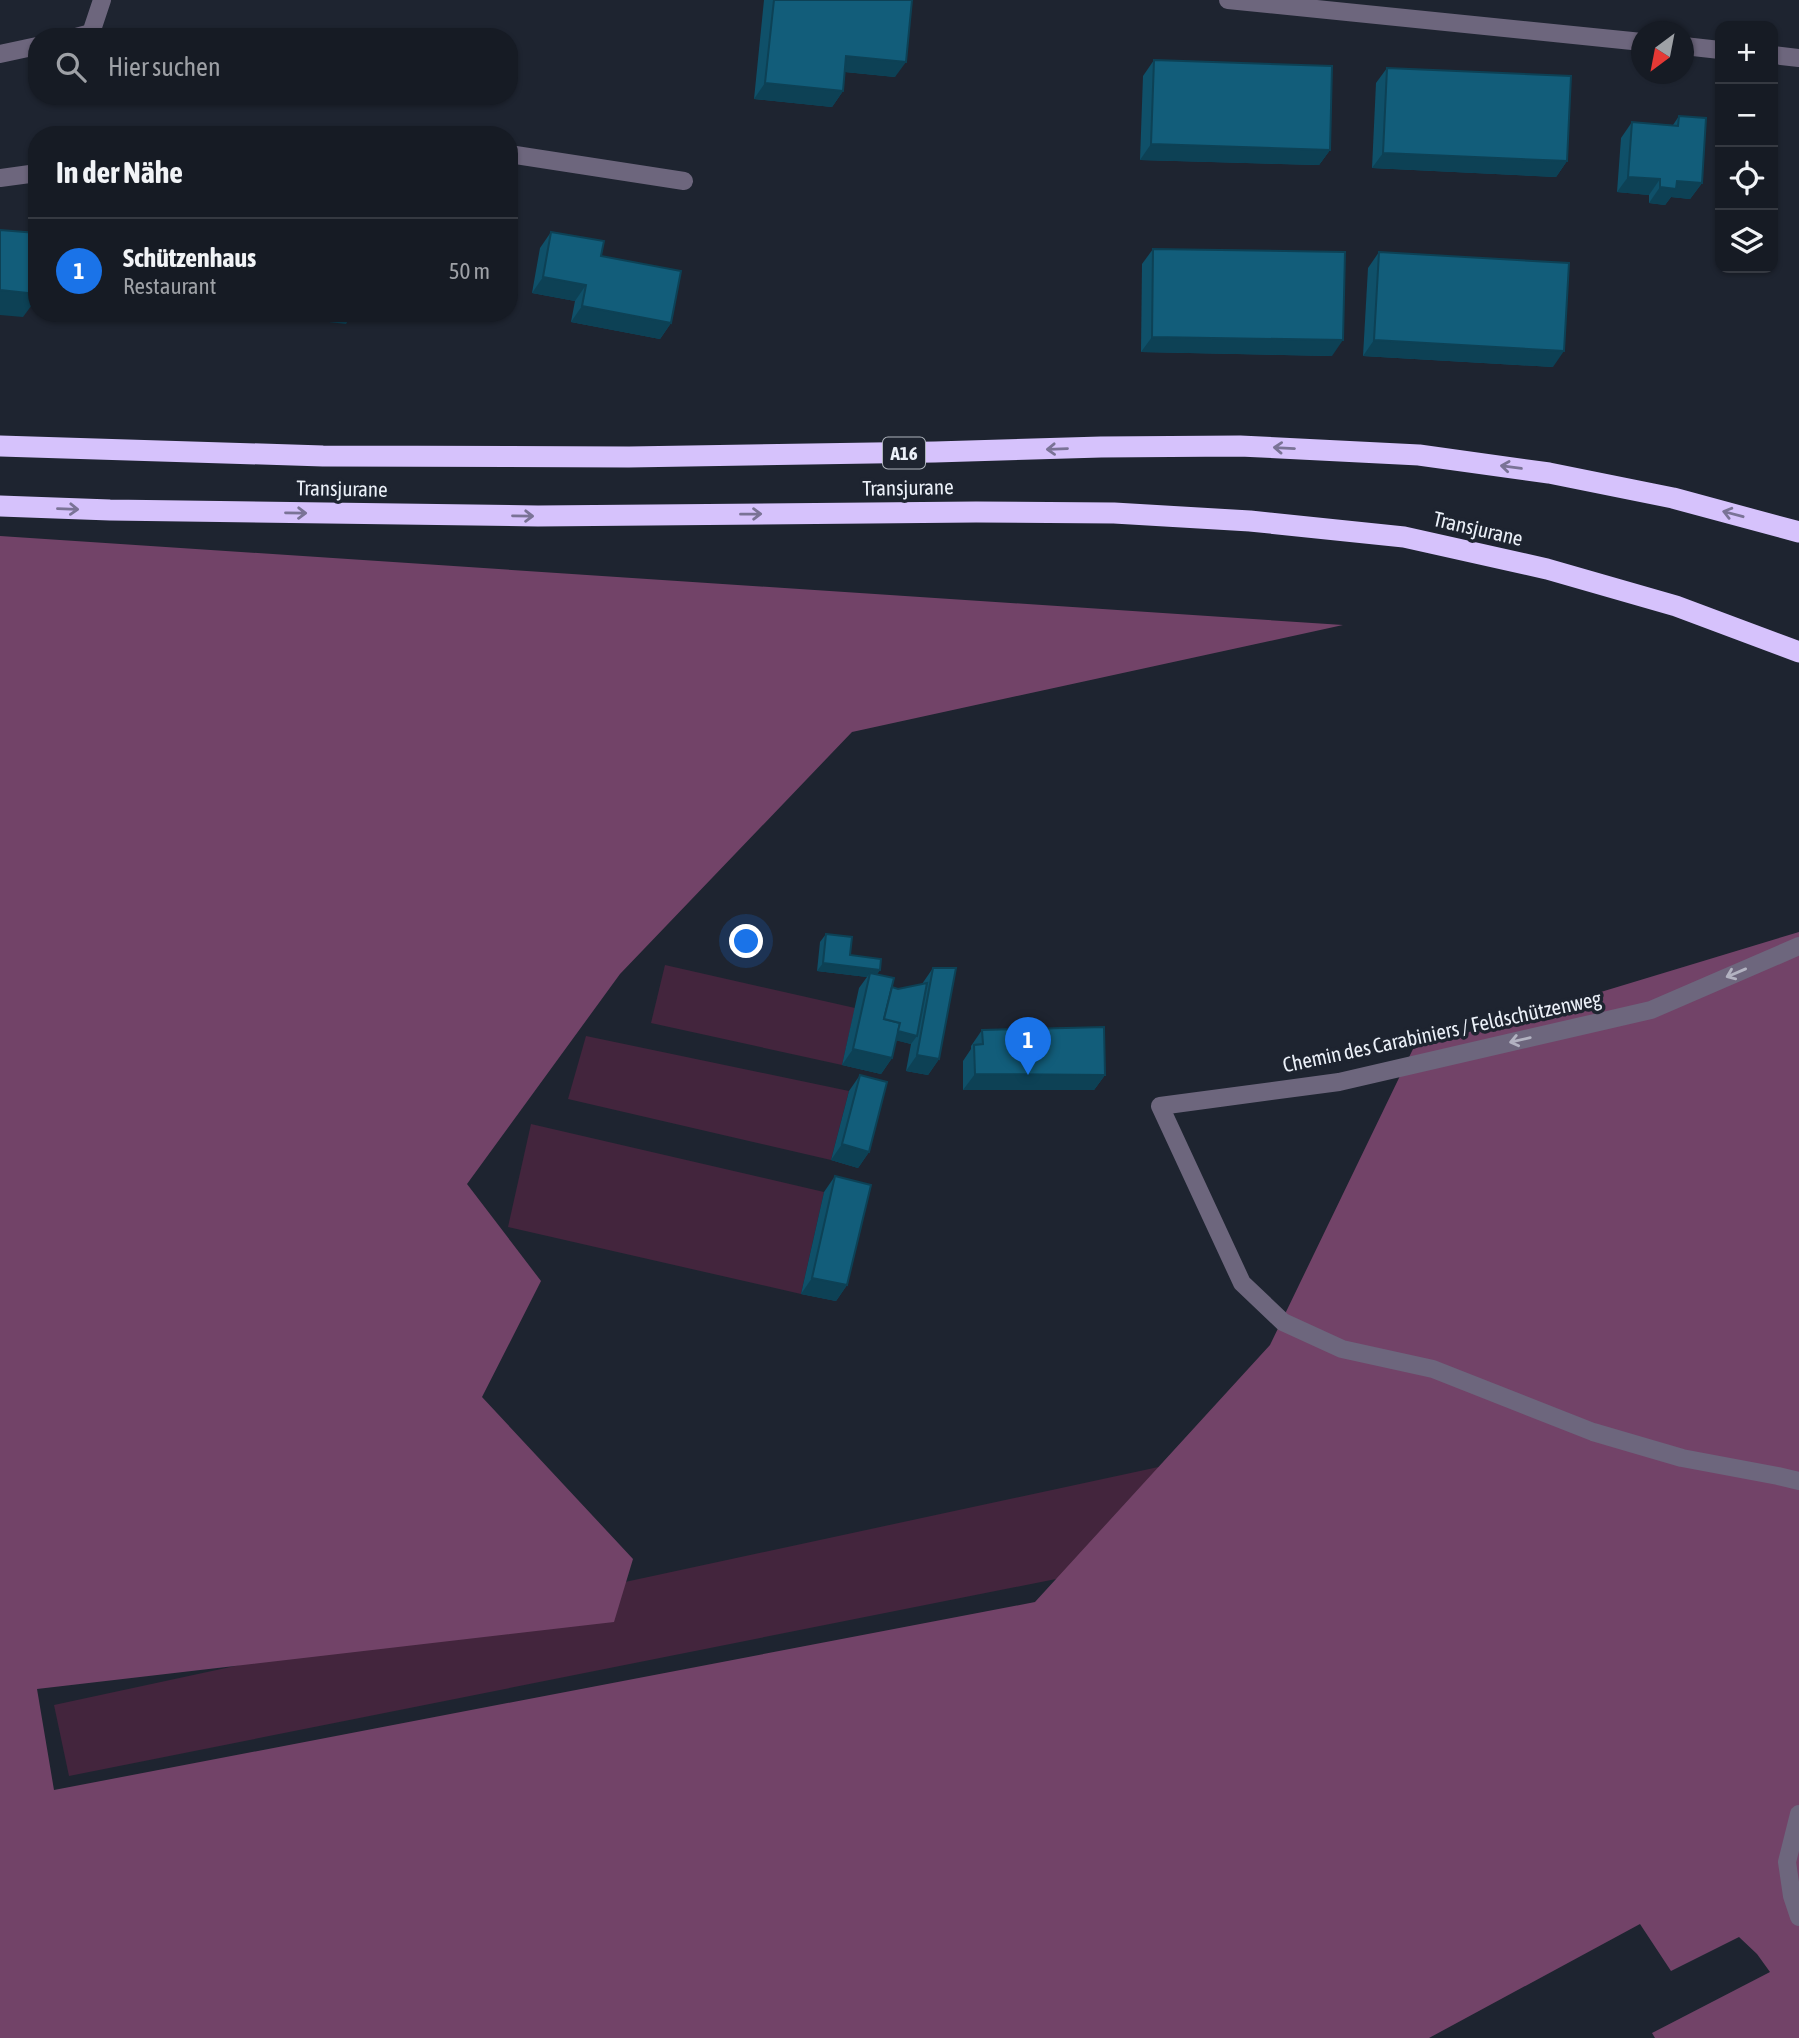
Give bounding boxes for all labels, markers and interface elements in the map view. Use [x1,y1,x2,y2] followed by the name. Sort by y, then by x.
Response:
[1631,21,1694,84] north arrow
[1715,21,1778,273] map controls
[1715,21,1778,84] button: +
[28,28,518,105] search box
[52,48,90,86] icon: search
[108,52,221,82] text: Hier suchen
[1715,84,1778,147] button: −
[1715,147,1778,210] button: locate
[56,155,183,189] text: In der Nähe
[1715,210,1778,273] button: layers
[123,243,256,273] text: Schützenhaus
[74,258,84,284] text: 1
[449,258,490,284] text: 50 m
[123,273,216,299] text: Restaurant
[883,437,925,468] road number: A16
[1045,442,1068,455] one-way arrow
[1273,442,1296,455] one-way arrow
[1500,461,1522,474] one-way arrow
[862,474,954,500] street label: Transjurane
[296,475,388,501] street label: Transjurane
[56,502,79,515] one-way arrow
[284,506,307,520] one-way arrow
[1431,506,1525,550] street label: Transjurane
[1722,507,1745,520] one-way arrow
[739,508,762,521] one-way arrow
[511,509,534,523] one-way arrow
[729,924,763,958] your location
[1726,967,1748,980] one-way arrow
[1280,986,1603,1077] street label: Chemin des Carabiniers / Feldschützenweg
[1005,1017,1051,1075] pin: 1
[1509,1034,1532,1047] one-way arrow

